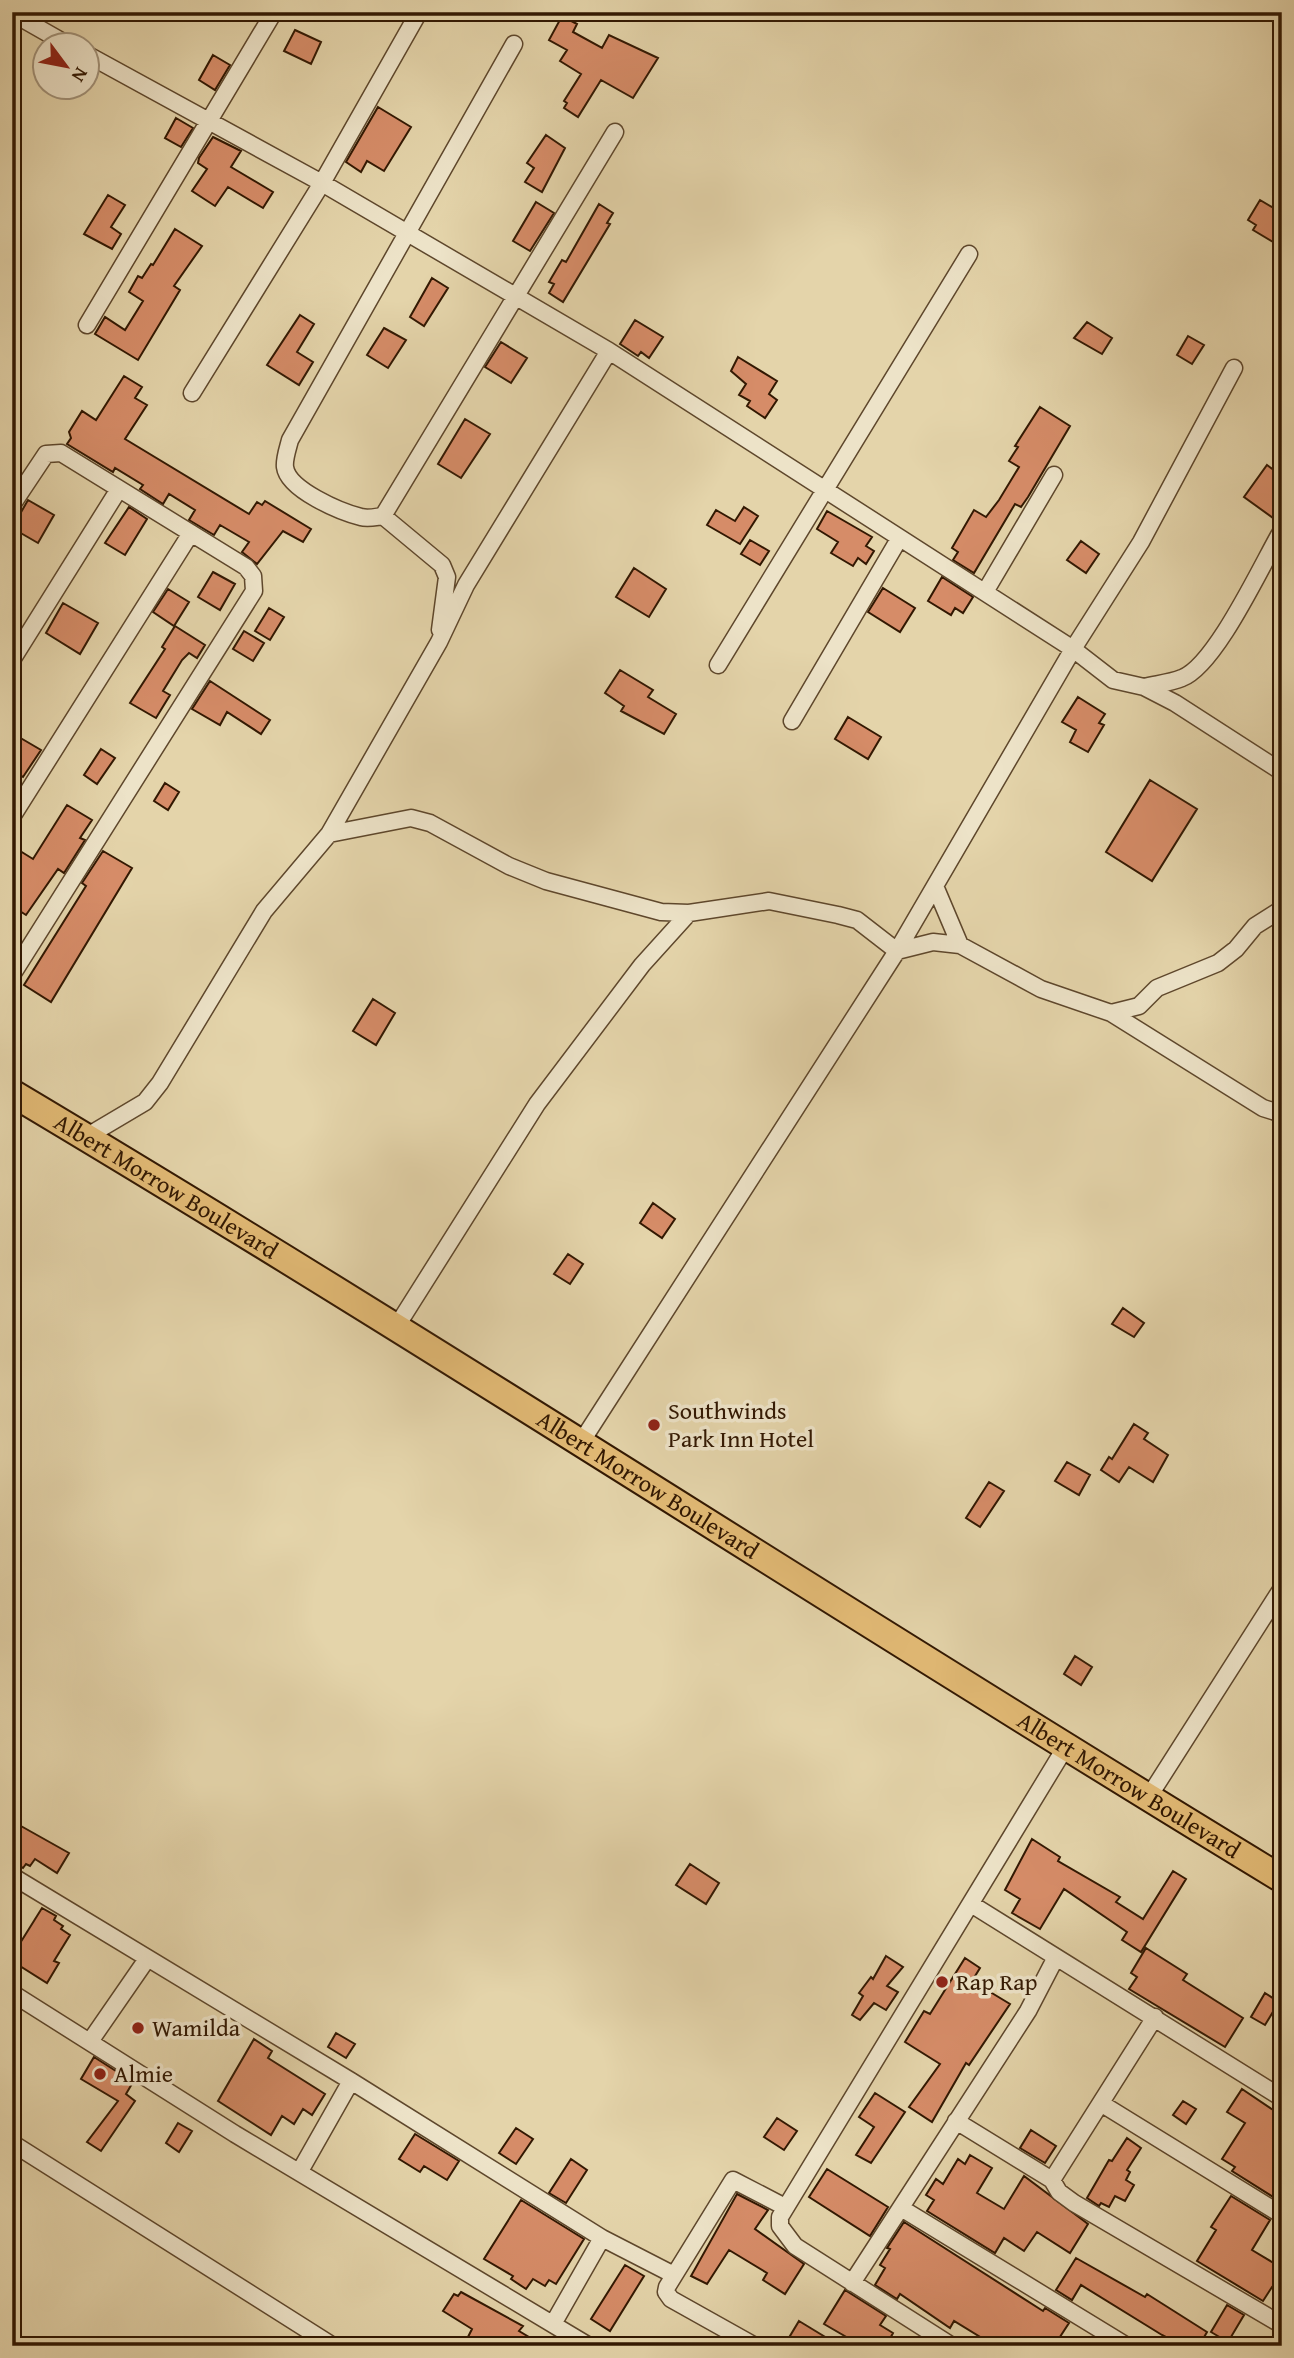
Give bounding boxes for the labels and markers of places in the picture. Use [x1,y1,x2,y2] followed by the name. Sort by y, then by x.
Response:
[668,1393,814,1456] place label: Southwinds Park Inn Hotel
[646,1417,662,1433] marker: Southwinds Park Inn Hotel
[956,1964,1038,1999] place label: Rap Rap
[934,1974,950,1990] marker: Rap Rap
[152,2010,241,2045] place label: Wamilda
[130,2020,146,2036] marker: Wamilda
[114,2056,173,2091] place label: Almie
[92,2066,108,2082] marker: Almie

